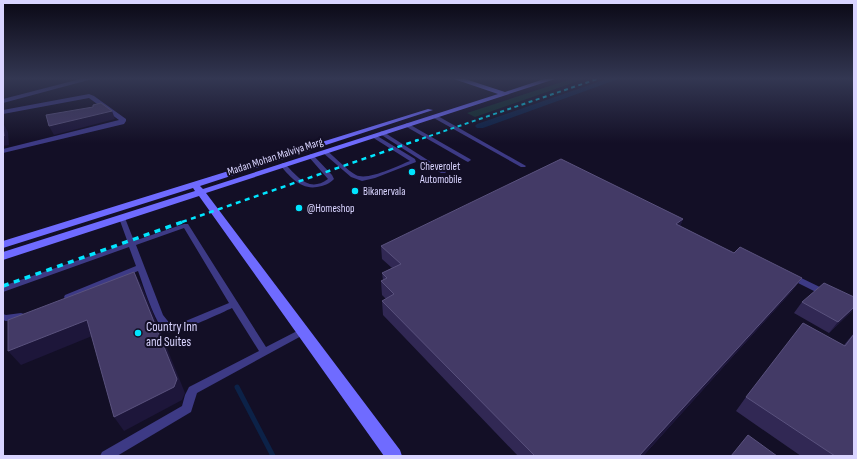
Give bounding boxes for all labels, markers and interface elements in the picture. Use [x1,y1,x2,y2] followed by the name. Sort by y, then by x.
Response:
[226,135,325,178] street label: Madan Mohan Malviya Marg
[419,160,462,186] place label: Cheverolet Automobile
[407,167,417,177] marker: Cheverolet Automobile
[363,185,405,198] place label: Bikanervala
[350,186,360,196] marker: Bikanervala
[307,202,355,215] place label: @Homeshop
[294,203,304,213] marker: @Homeshop
[146,319,197,350] place label: Country Inn and Suites
[133,328,143,338] marker: Country Inn and Suites

